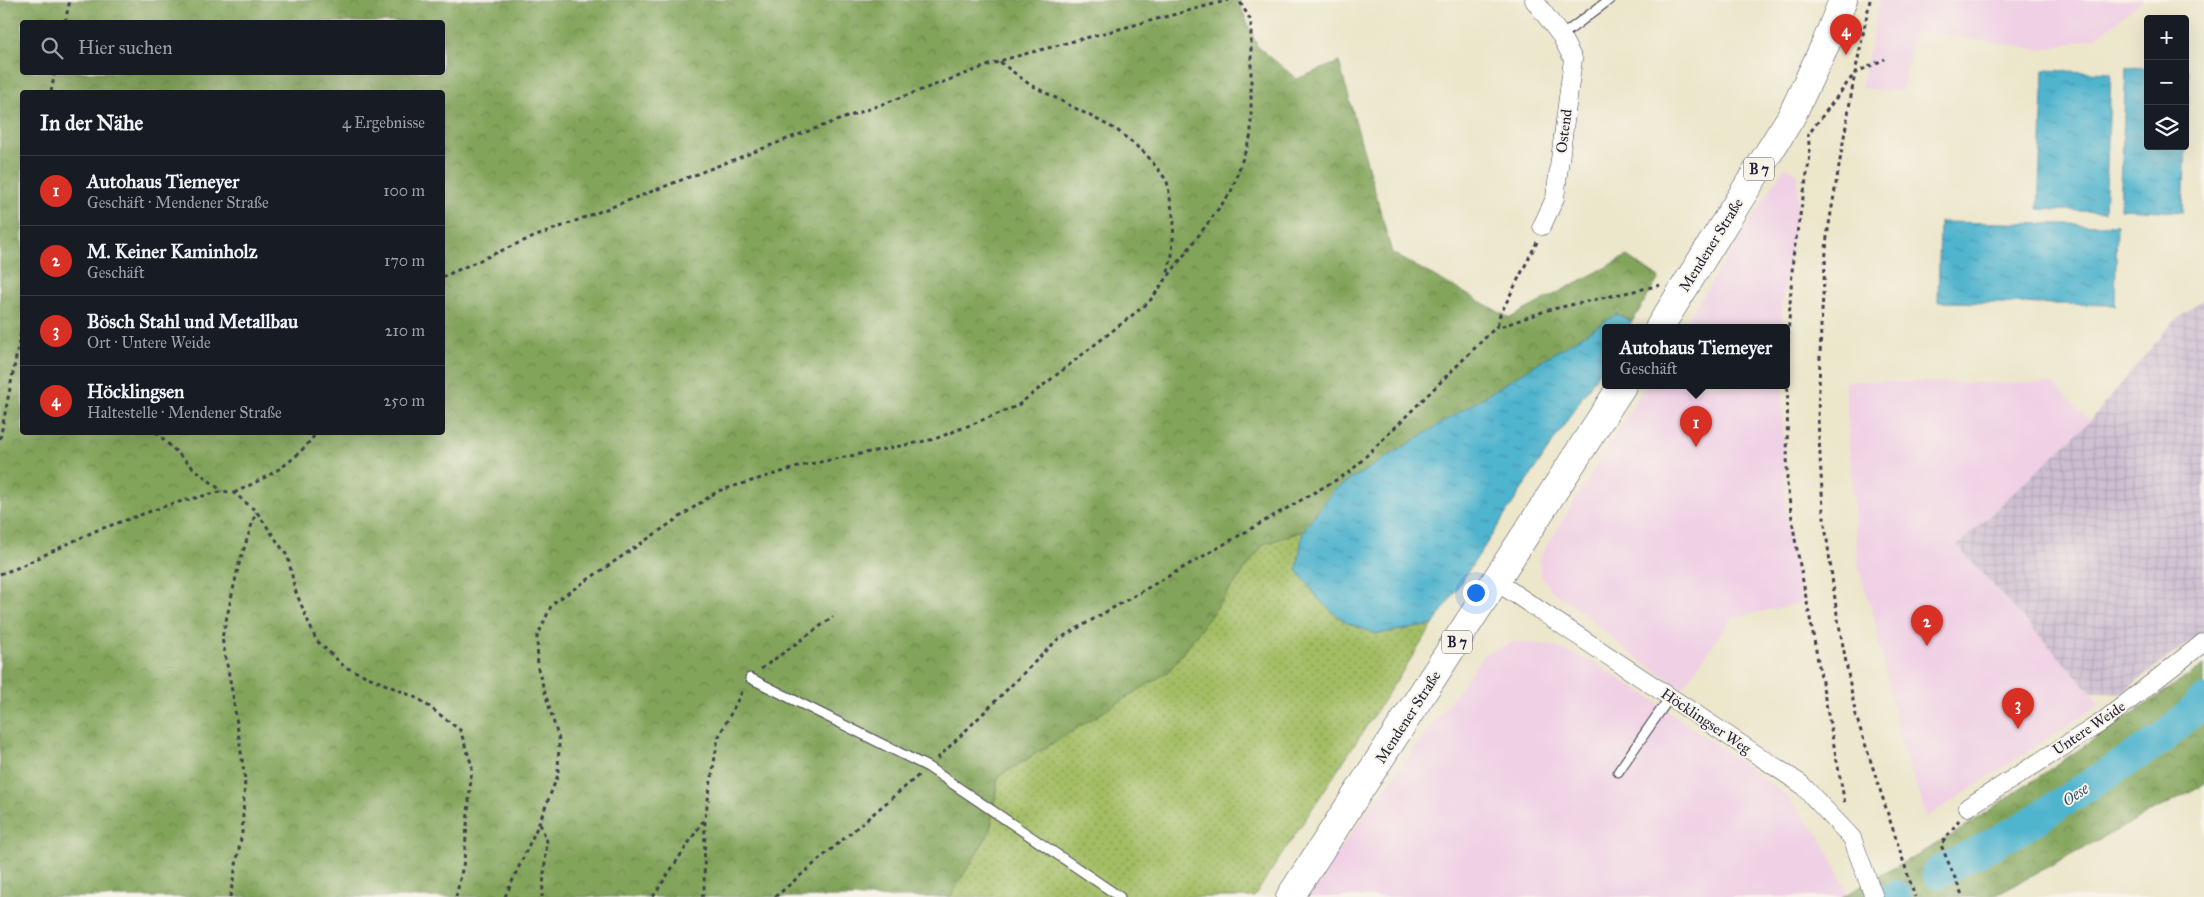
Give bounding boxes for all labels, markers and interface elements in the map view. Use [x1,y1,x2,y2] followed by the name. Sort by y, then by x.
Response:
[1830,14,1862,55] pin: 4
[2144,15,2189,150] map controls
[2144,15,2189,60] button: +
[20,20,445,75] search box
[38,34,66,62] icon: search
[78,36,172,59] text: Hier suchen
[2144,60,2189,105] button: −
[2144,105,2189,150] button: layers
[1552,108,1576,154] street label: Ostend
[40,110,143,136] text: In der Nähe
[342,113,425,132] text: 4 Ergebnisse
[1744,157,1774,180] road number: B 7
[87,170,239,193] text: Autohaus Tiemeyer
[53,181,59,200] text: 1
[383,181,425,200] text: 100 m
[87,193,269,212] text: Geschäft · Mendener Straße
[1675,195,1747,295] street label: Mendener Straße
[87,240,257,263] text: M. Keiner Kaminholz
[52,251,60,270] text: 2
[384,251,425,270] text: 170 m
[87,263,145,282] text: Geschäft
[87,310,298,333] text: Bösch Stahl und Metallbau
[53,321,59,340] text: 3
[385,321,425,340] text: 210 m
[1602,324,1790,389] popup
[87,333,211,352] text: Ort · Untere Weide
[1620,336,1772,359] text: Autohaus Tiemeyer
[1620,359,1677,378] text: Geschäft
[87,380,184,403] text: Höcklingsen
[52,391,60,410] text: 4
[384,391,425,410] text: 250 m
[87,403,282,422] text: Haltestelle · Mendener Straße
[1680,406,1712,447] pin: 1
[1463,580,1489,606] your location
[1911,605,1943,646] pin: 2
[1442,630,1472,654] road number: B 7
[1371,667,1445,767] street label: Mendener Straße
[1658,684,1755,758] street label: Höcklingser Weg
[2002,688,2034,729] pin: 3
[2049,697,2129,759] street label: Untere Weide
[2059,778,2093,810] water label: Oese

